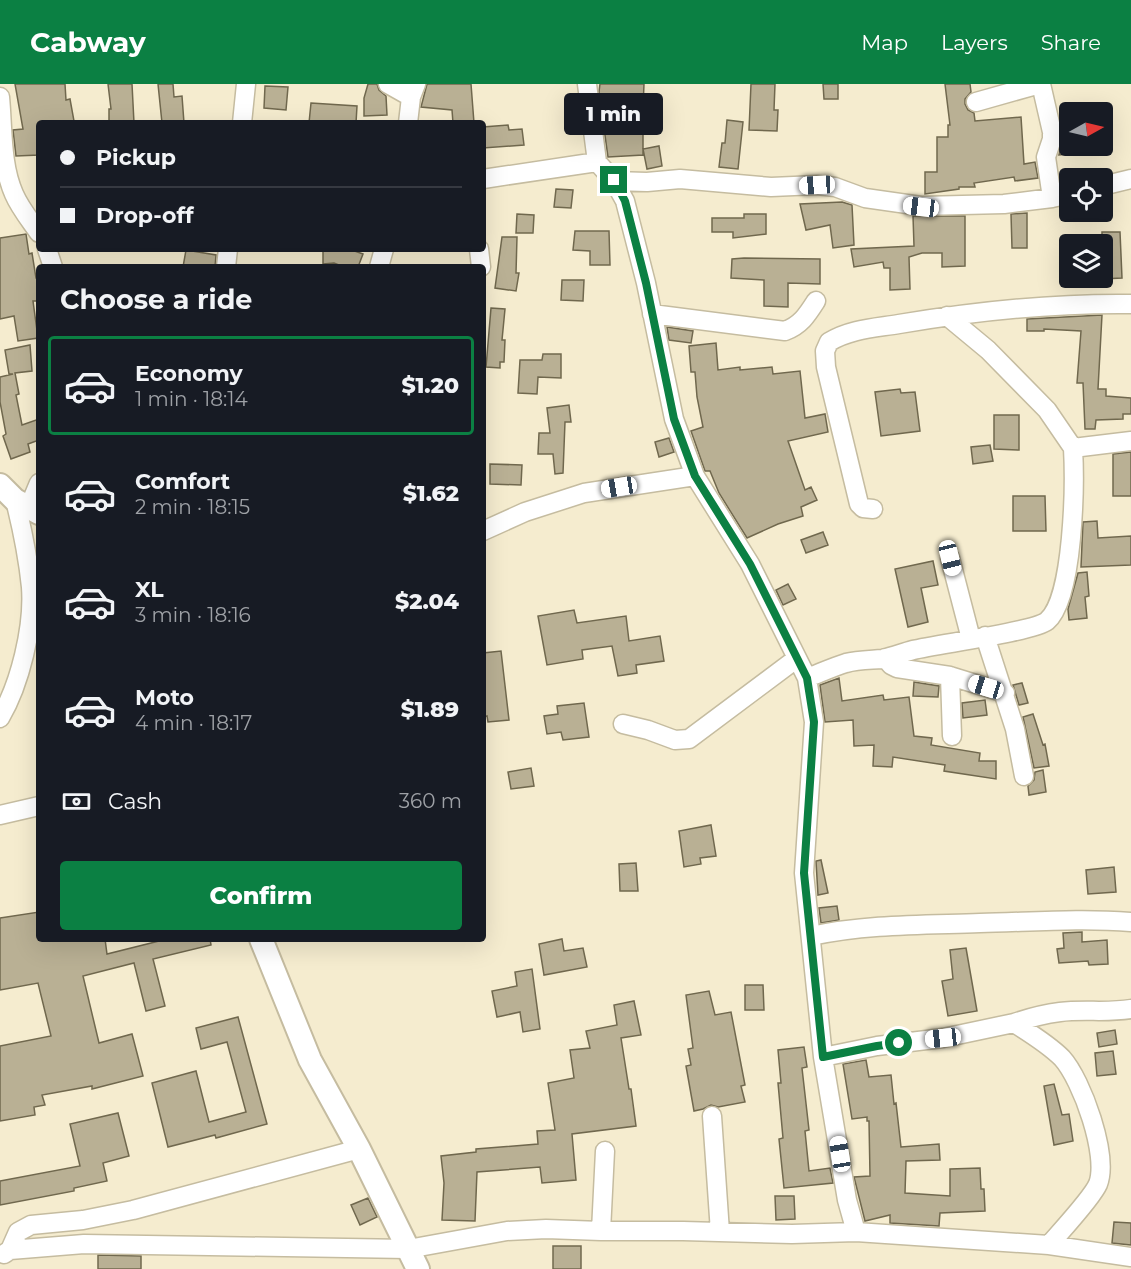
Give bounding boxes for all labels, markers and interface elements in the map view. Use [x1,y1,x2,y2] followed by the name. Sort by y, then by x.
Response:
[30,25,146,59] text: Cabway
[861,30,908,55] text: Map
[941,30,1008,55] text: Layers
[1041,30,1101,55] text: Share
[564,93,664,135] callout: 1 min
[586,102,641,126] text: 1 min
[1059,102,1113,156] north arrow
[1059,102,1113,288] map controls
[96,144,176,171] text: Pickup
[600,166,627,193] route end
[1059,168,1113,222] button: locate
[799,175,835,195] car
[902,196,940,218] car
[96,202,194,229] text: Drop-off
[1059,234,1113,288] button: layers
[60,283,252,316] text: Choose a ride
[63,359,117,413] icon: car
[135,360,243,387] text: Economy
[401,372,459,399] text: $1.20
[135,387,248,411] text: 1 min · 18:14
[63,467,117,521] icon: car
[135,468,230,495] text: Comfort
[600,475,638,499] car
[403,480,459,507] text: $1.62
[135,495,250,519] text: 2 min · 18:15
[937,538,963,578] car
[63,575,117,629] icon: car
[135,576,164,603] text: XL
[395,588,459,615] text: $2.04
[135,603,251,627] text: 3 min · 18:16
[966,673,1006,701] car
[63,683,117,737] icon: car
[135,684,194,711] text: Moto
[401,696,459,723] text: $1.89
[135,711,252,735] text: 4 min · 18:17
[60,785,93,818] icon: cash
[108,788,162,815] text: Cash
[399,789,462,813] text: 360 m
[60,861,462,930] button: Confirm
[924,1027,962,1049] car
[885,1029,912,1056] route start
[828,1135,852,1173] car

